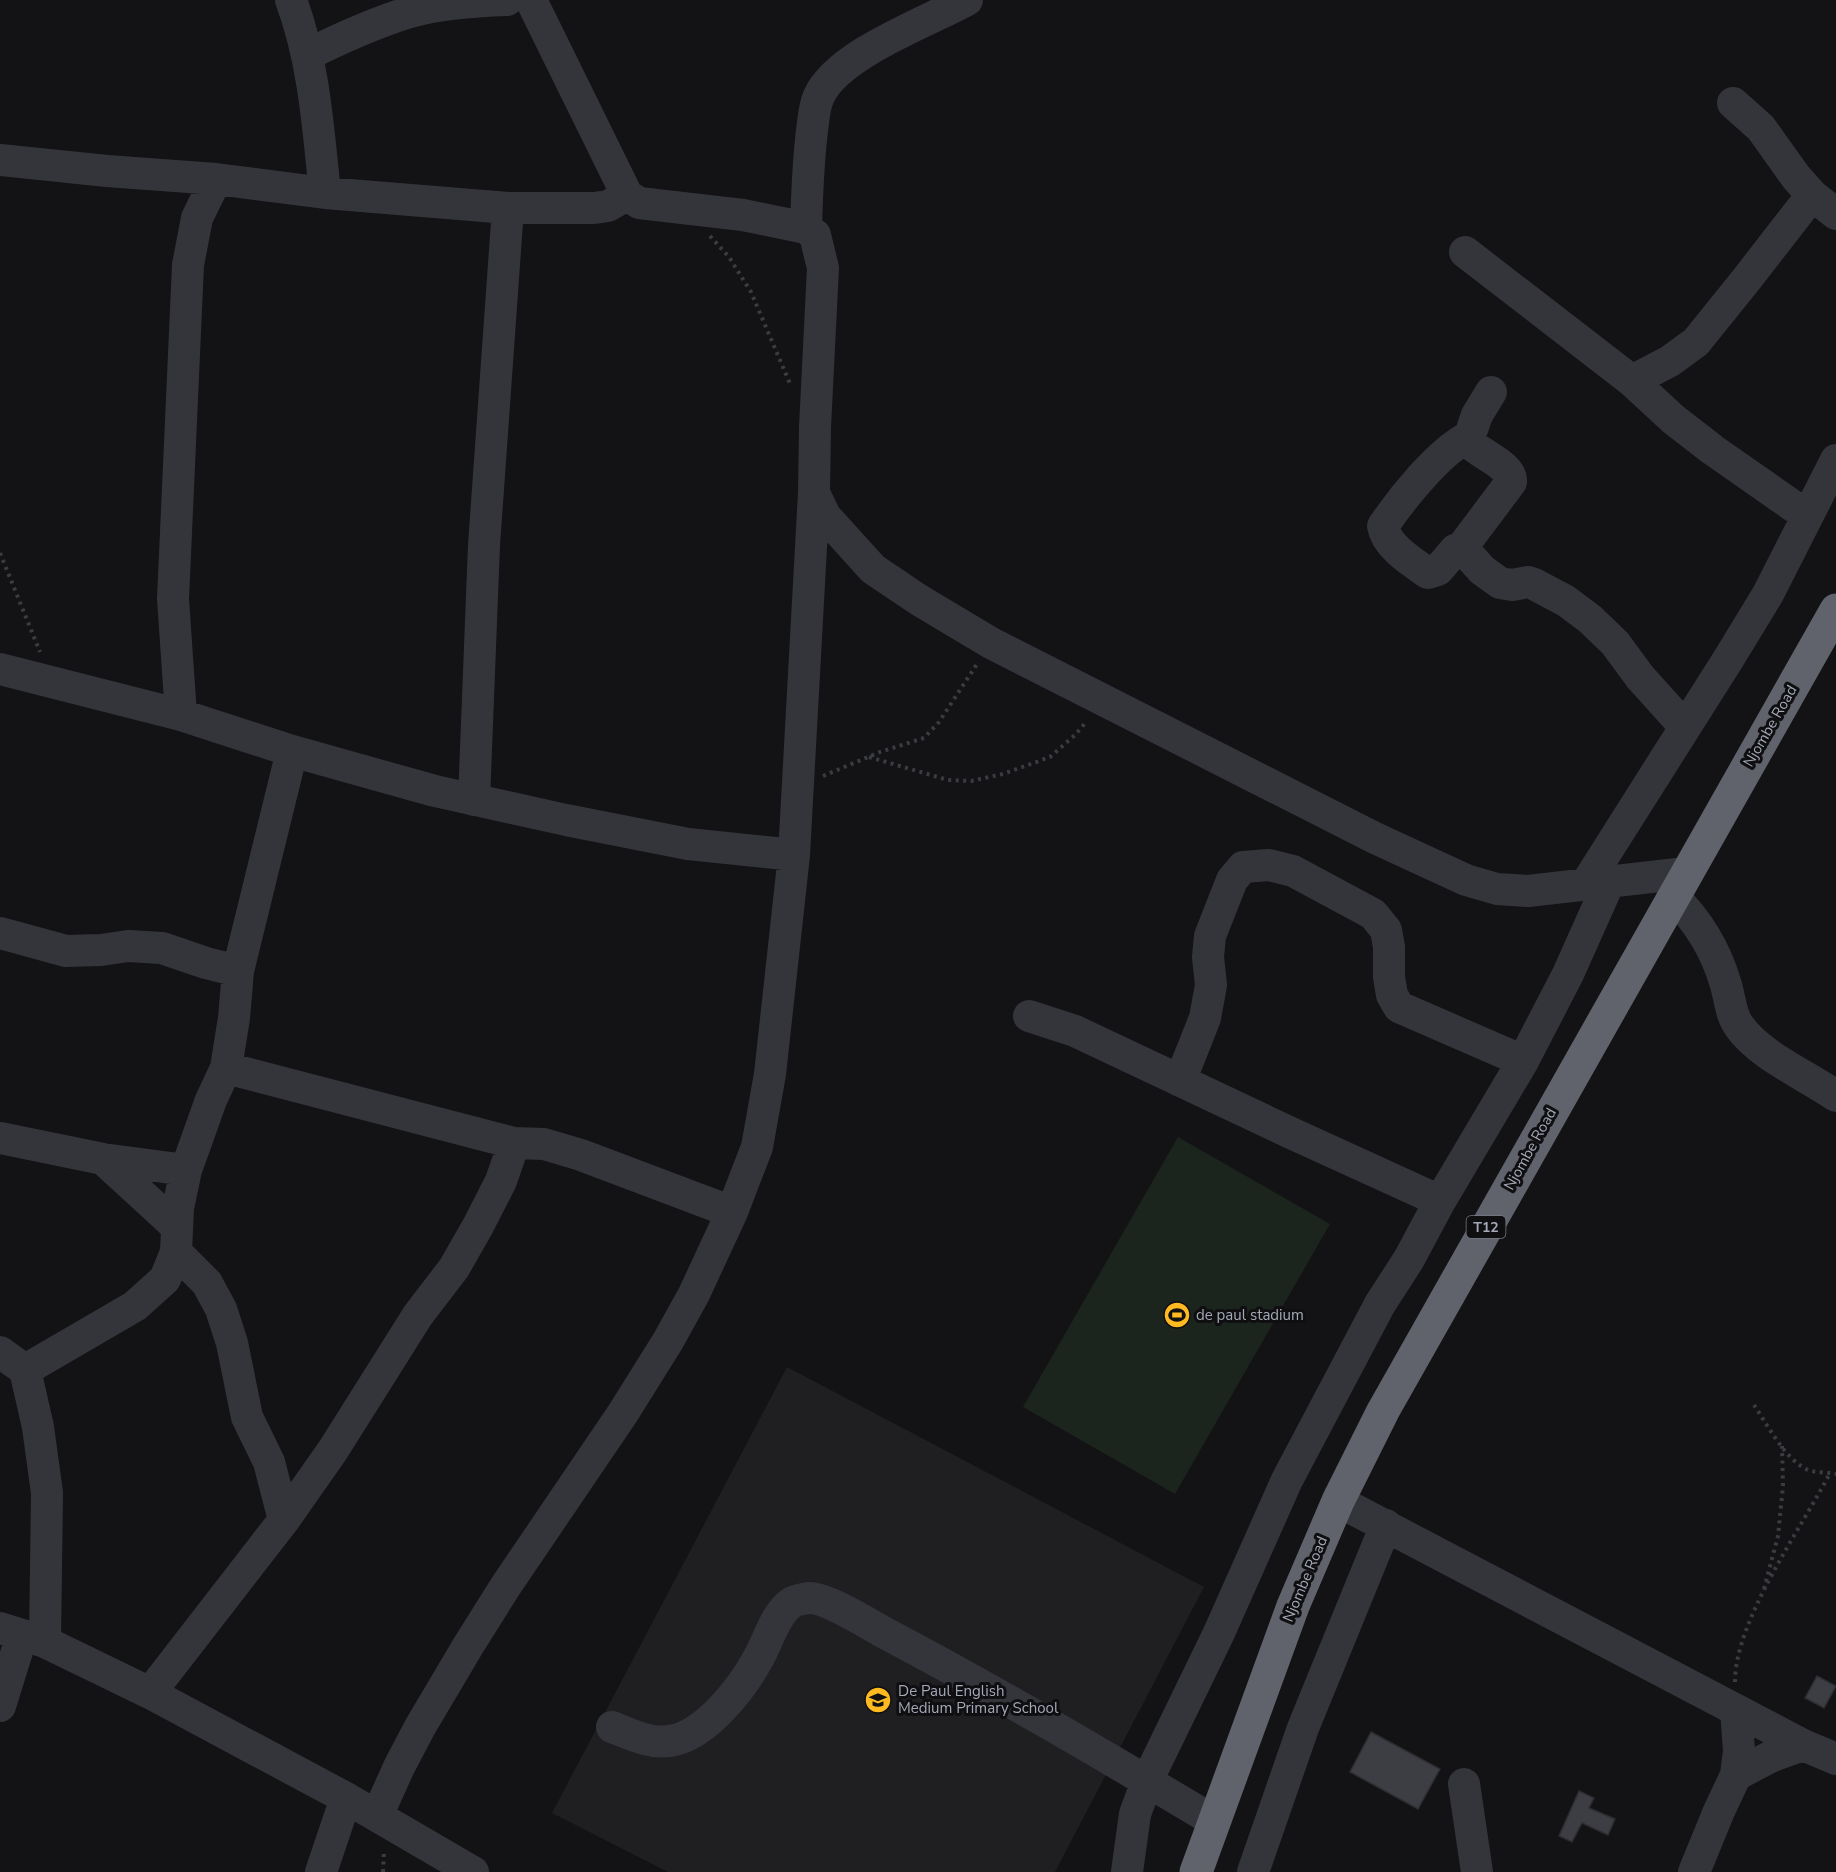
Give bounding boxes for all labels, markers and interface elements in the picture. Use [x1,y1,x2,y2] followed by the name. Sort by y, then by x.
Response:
[1739,681,1801,771] street label: Njombe Road
[1499,1104,1561,1194] street label: Njombe Road
[1466,1216,1506,1238] road number: T12
[1162,1300,1192,1330] sports icon: de paul stadium
[1196,1305,1304,1325] place label: de paul stadium
[1278,1533,1332,1625] street label: Njombe Road
[898,1681,1059,1718] place label: De Paul English Medium Primary School
[863,1685,893,1715] school or university icon: De Paul English Medium Primary School

